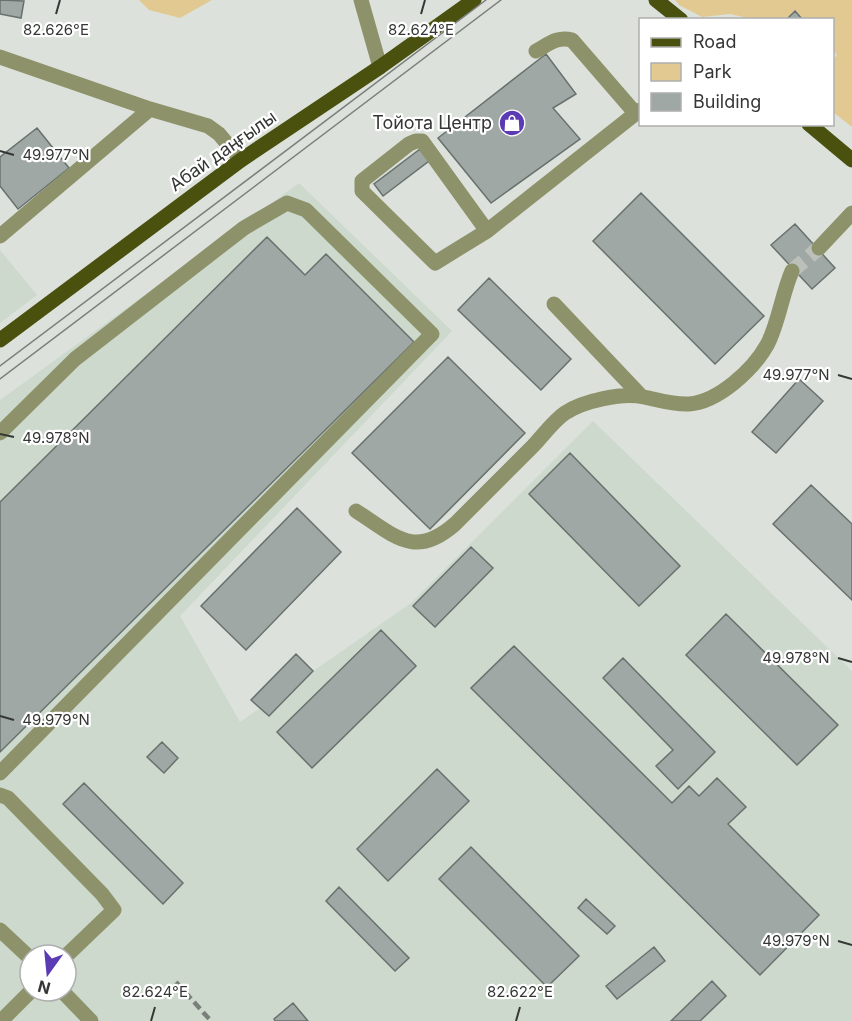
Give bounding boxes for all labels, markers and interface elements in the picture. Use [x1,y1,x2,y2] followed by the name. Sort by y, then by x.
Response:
[639,18,834,126] legend
[23,20,89,39] text: 82.626°E
[388,20,454,39] text: 82.624°E
[693,31,736,52] text: Road
[693,61,732,82] text: Park
[693,91,761,112] text: Building
[165,106,280,195] street label: Абай даңғылы
[497,108,527,138] shop icon: Тойота Центр
[372,112,492,133] place label: Тойота Центр
[22,145,90,164] text: 49.977°N
[762,365,830,384] text: 49.977°N
[22,428,90,447] text: 49.978°N
[762,648,830,667] text: 49.978°N
[22,710,90,729] text: 49.979°N
[762,931,830,950] text: 49.979°N
[18,943,78,1003] north arrow
[36,976,53,999] text: N
[122,982,188,1001] text: 82.624°E
[487,982,553,1001] text: 82.622°E

